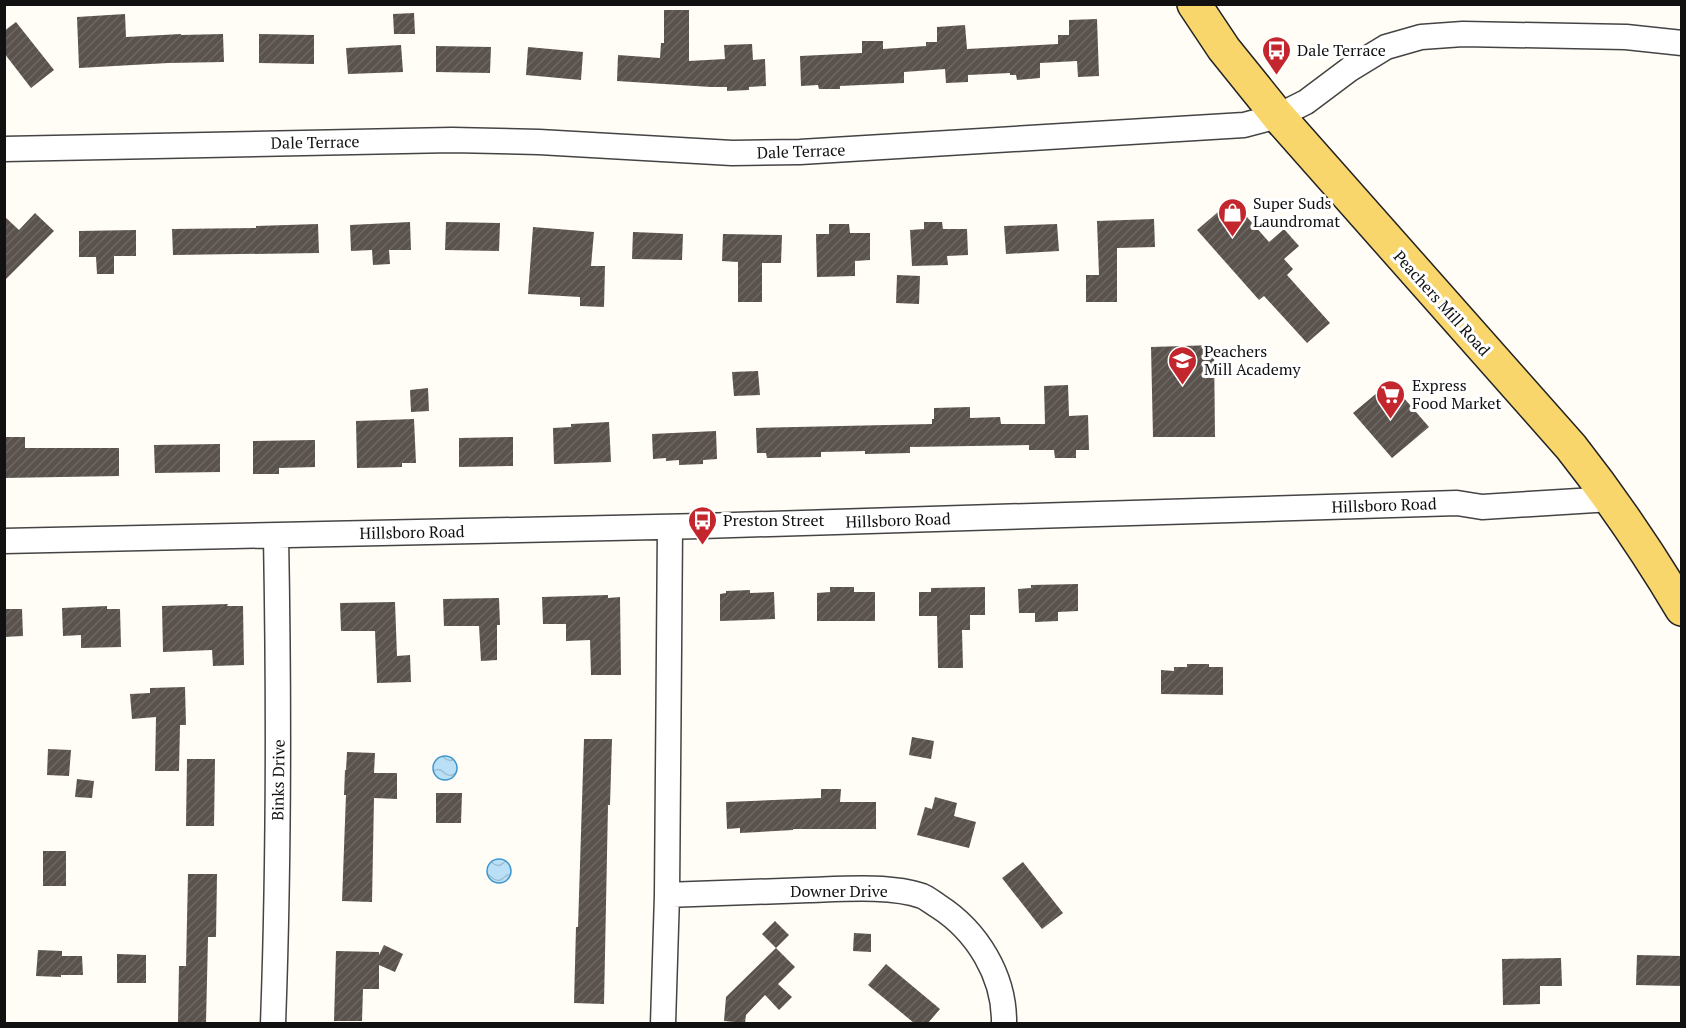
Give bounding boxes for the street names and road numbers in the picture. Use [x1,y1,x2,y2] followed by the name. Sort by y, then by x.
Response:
[270,130,360,154] street label: Dale Terrace
[756,138,846,164] street label: Dale Terrace
[1389,245,1495,361] street label: Peachers Mill Road
[1331,492,1437,518] street label: Hillsboro Road
[845,507,951,533] street label: Hillsboro Road
[359,520,465,544] street label: Hillsboro Road
[266,739,290,821] street label: Binks Drive
[790,880,888,902] street label: Downer Drive

